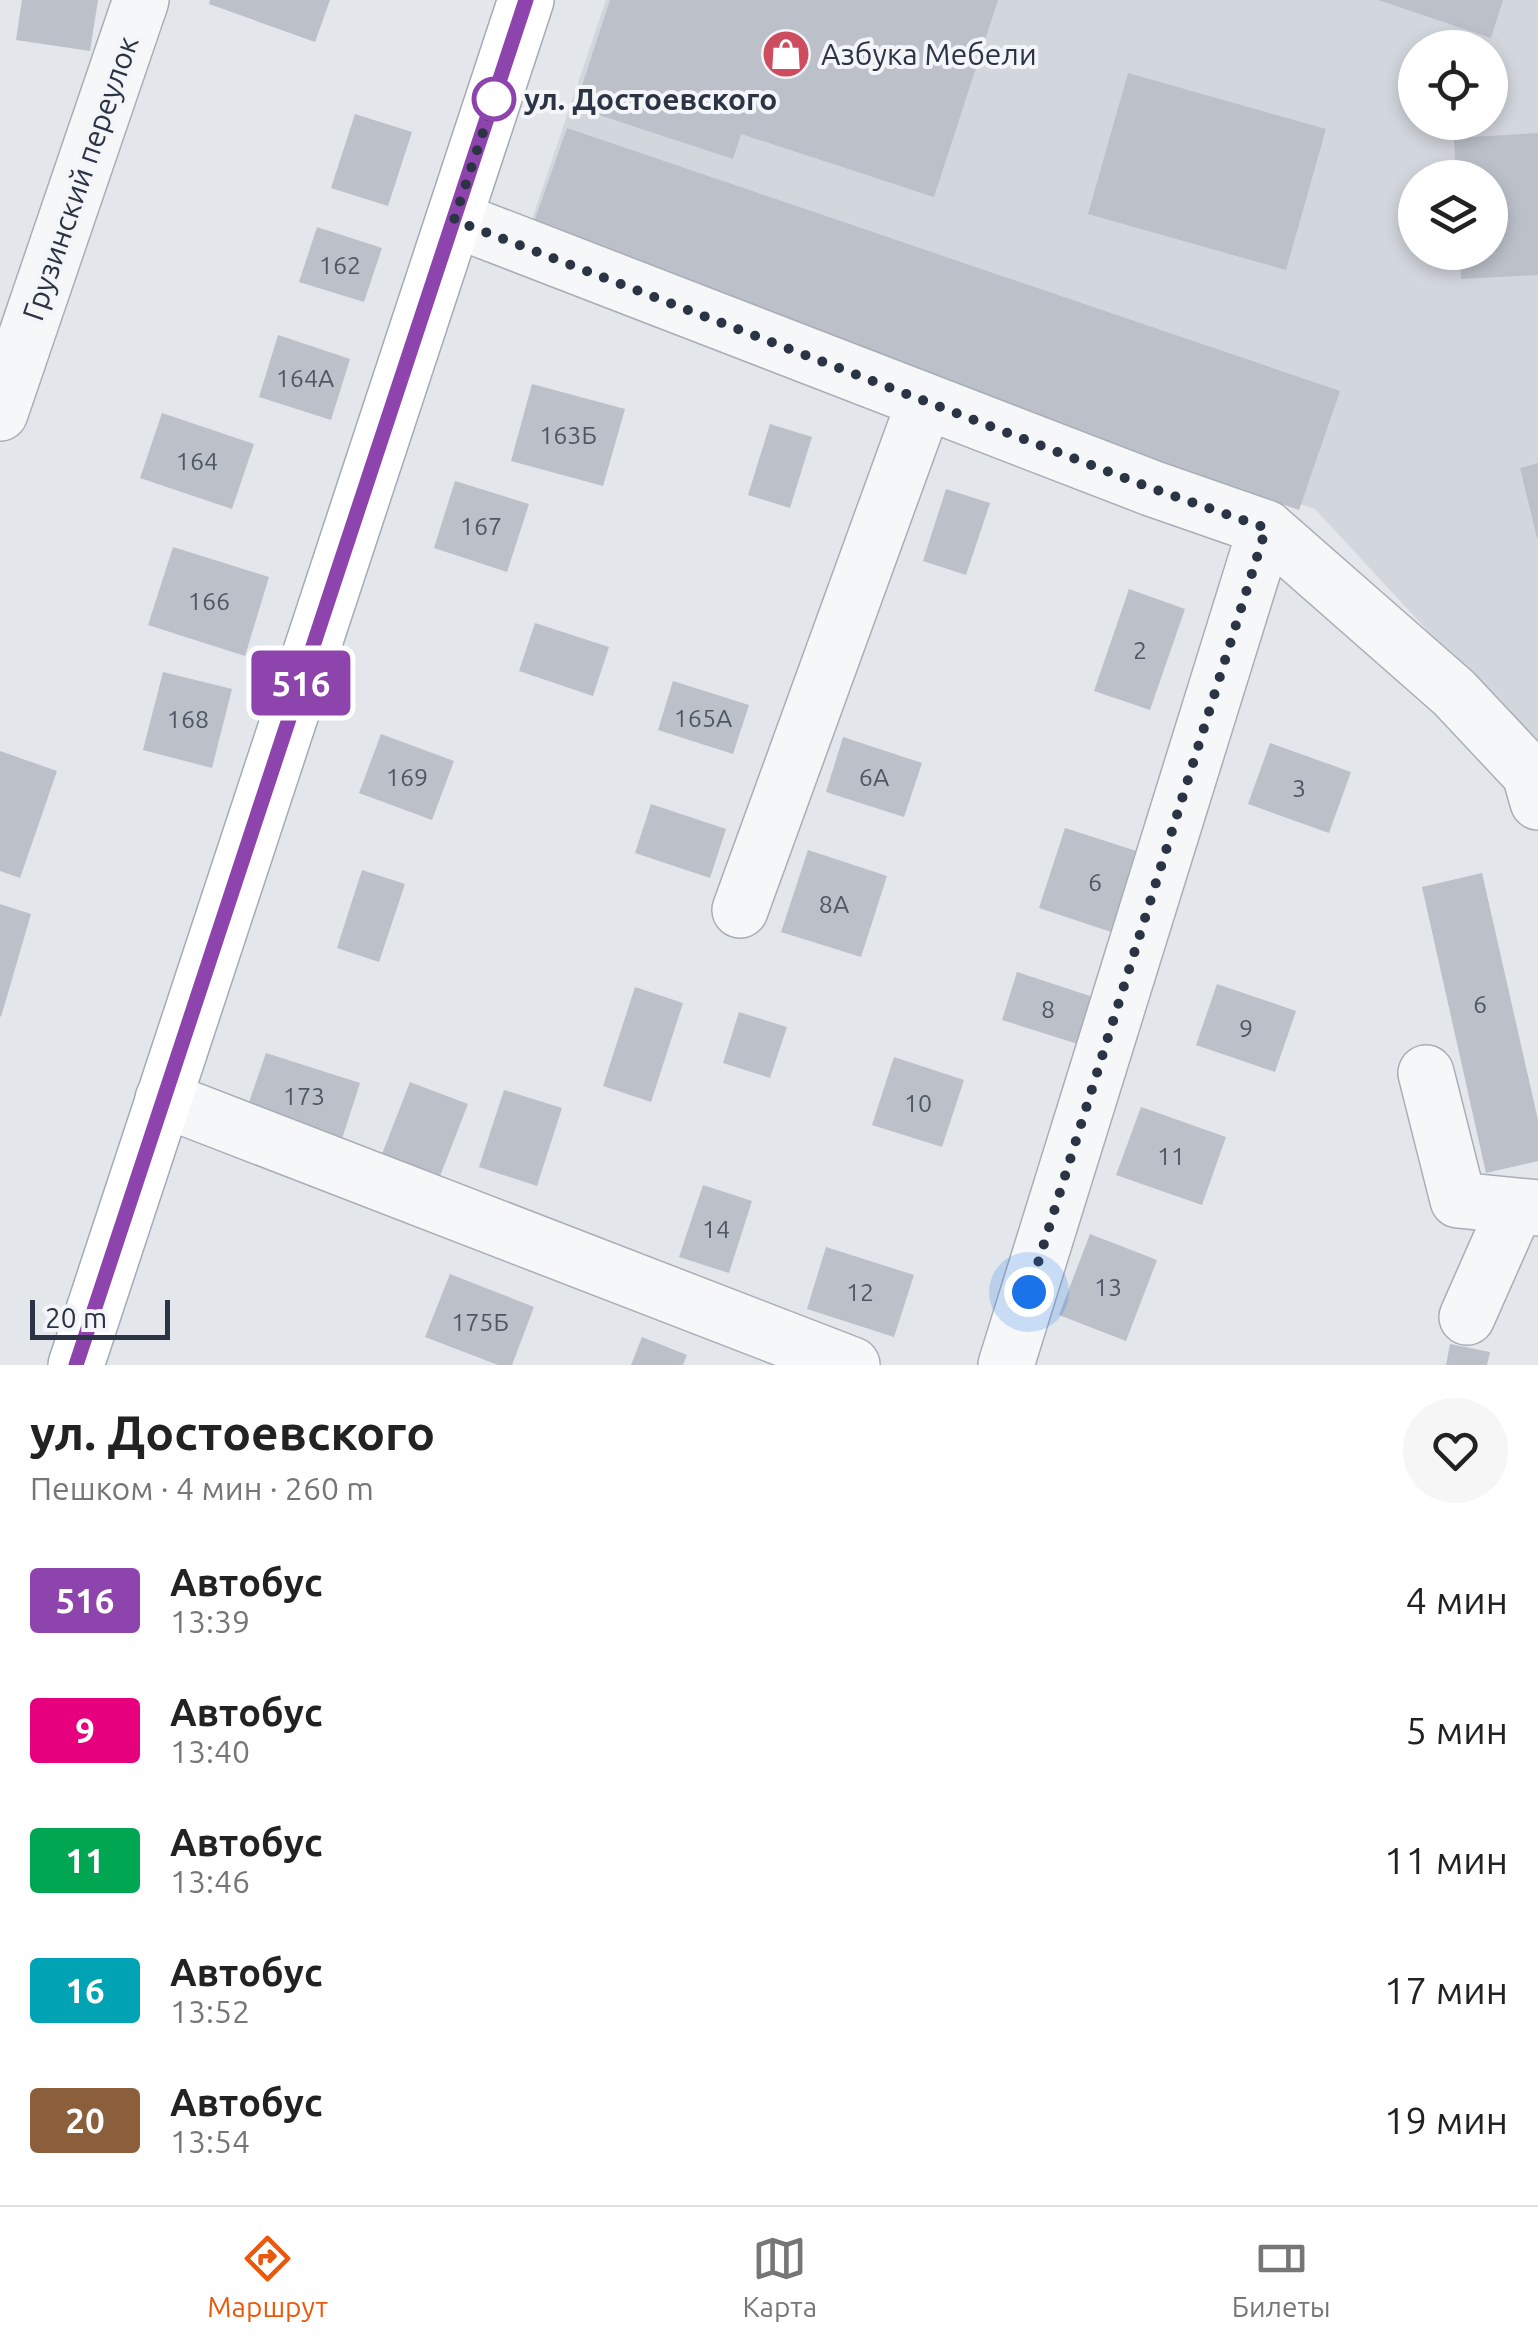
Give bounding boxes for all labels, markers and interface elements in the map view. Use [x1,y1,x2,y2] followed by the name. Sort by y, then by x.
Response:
[760,28,812,80] shop icon: Азбука Мебели
[1398,30,1508,270] map controls
[1398,30,1508,140] button: locate
[15,31,145,325] street label: Грузинский переулок
[821,37,1037,71] place label: Азбука Мебели
[473,78,515,120] marker: ул. Достоевского
[524,82,777,116] place label: ул. Достоевского
[1398,160,1508,270] button: layers
[319,251,361,279] house number: 162
[276,364,334,392] house number: 164А
[539,421,597,449] house number: 163Б
[176,447,218,475] house number: 164
[460,512,502,540] house number: 167
[188,587,230,615] house number: 166
[1133,636,1147,664] house number: 2
[244,650,358,716] line badge: 516
[271,663,331,703] text: 516
[674,704,732,732] house number: 165А
[167,705,209,733] house number: 168
[386,763,428,791] house number: 169
[859,763,889,791] house number: 6А
[1292,774,1306,802] house number: 3
[1088,868,1102,896] house number: 6
[819,890,849,918] house number: 8А
[1473,990,1487,1018] house number: 6
[1041,995,1055,1023] house number: 8
[1239,1014,1253,1042] house number: 9
[283,1082,325,1110] house number: 173
[904,1089,932,1117] house number: 10
[1157,1142,1185,1170] house number: 11
[702,1215,730,1243] house number: 14
[1004,1267,1054,1317] your location
[1094,1273,1122,1301] house number: 13
[846,1278,874,1306] house number: 12
[30,1295,170,1340] scale bar
[45,1302,107,1333] text: 20 m
[451,1308,509,1336] house number: 175Б
[1403,1398,1508,1503] button: heart
[30,1405,435,1459] text: ул. Достоевского
[30,1470,374,1506] text: Пешком · 4 мин · 260 m
[170,1561,323,1603] text: Автобус
[1406,1579,1508,1621] text: 4 мин
[55,1580,115,1620] text: 516
[170,1603,250,1639] text: 13:39
[170,1691,323,1733] text: Автобус
[1406,1709,1508,1751] text: 5 мин
[75,1710,95,1750] text: 9
[170,1733,250,1769] text: 13:40
[170,1821,323,1863] text: Автобус
[1384,1839,1508,1881] text: 11 мин
[65,1840,105,1880] text: 11
[170,1863,250,1899] text: 13:46
[170,1951,323,1993] text: Автобус
[1384,1969,1508,2011] text: 17 мин
[65,1970,105,2010] text: 16
[170,1993,250,2029] text: 13:52
[170,2081,323,2123] text: Автобус
[1384,2099,1508,2141] text: 19 мин
[65,2100,105,2140] text: 20
[170,2123,250,2159] text: 13:54
[207,2231,328,2322] tab: Маршрут
[743,2231,817,2322] tab: Карта
[1232,2231,1331,2322] tab: Билеты

